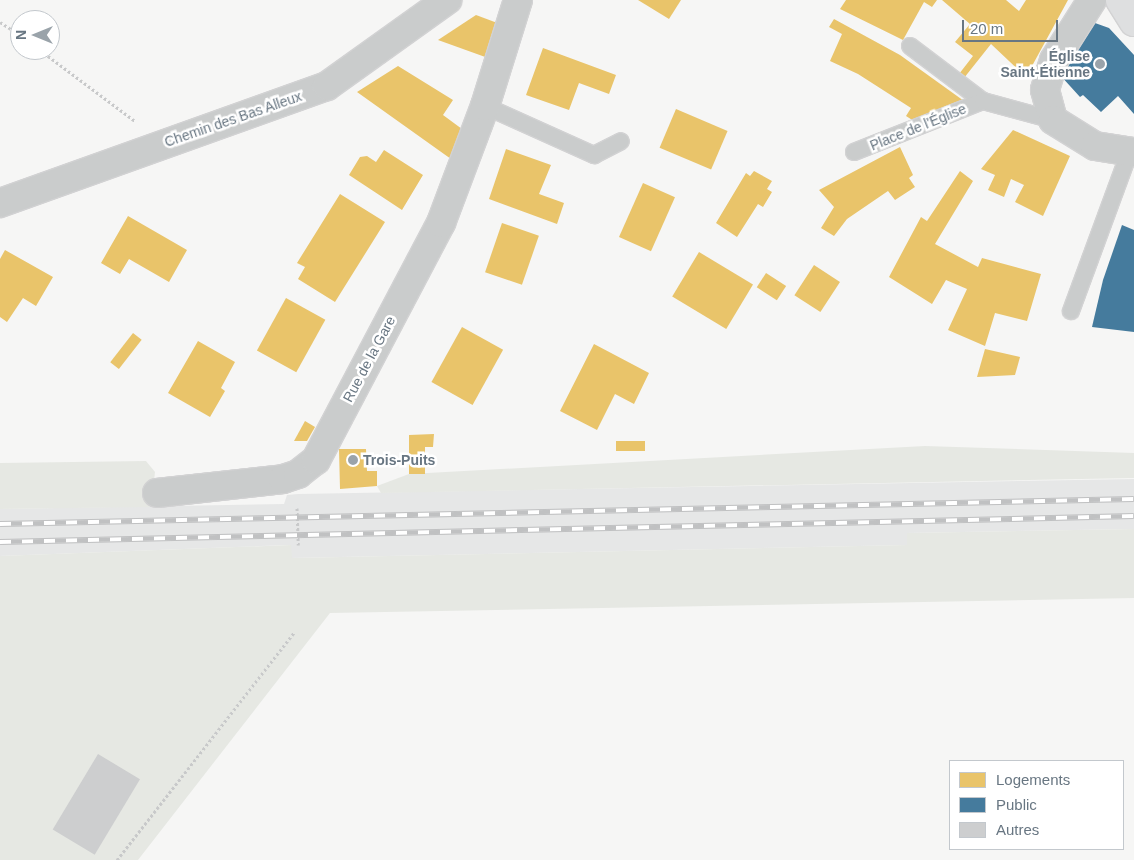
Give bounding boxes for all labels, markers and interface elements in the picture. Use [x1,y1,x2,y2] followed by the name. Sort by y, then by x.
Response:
[10,10,60,60] north arrow
[964,10,1060,42] scale bar
[970,20,1003,37] text: 20 m
[13,30,29,40] text: N
[1001,48,1090,80] place label: Église Saint-Étienne
[1094,58,1106,70] marker: Église Saint-Étienne
[162,87,304,151] street label: Chemin des Bas Alleux
[867,100,969,154] street label: Place de l'Église
[339,313,399,405] street label: Rue de la Gare
[363,452,435,468] place label: Trois-Puits
[347,454,359,466] marker: Trois-Puits
[949,760,1124,850] legend
[996,771,1070,788] text: Logements
[996,796,1037,813] text: Public
[996,821,1039,838] text: Autres

